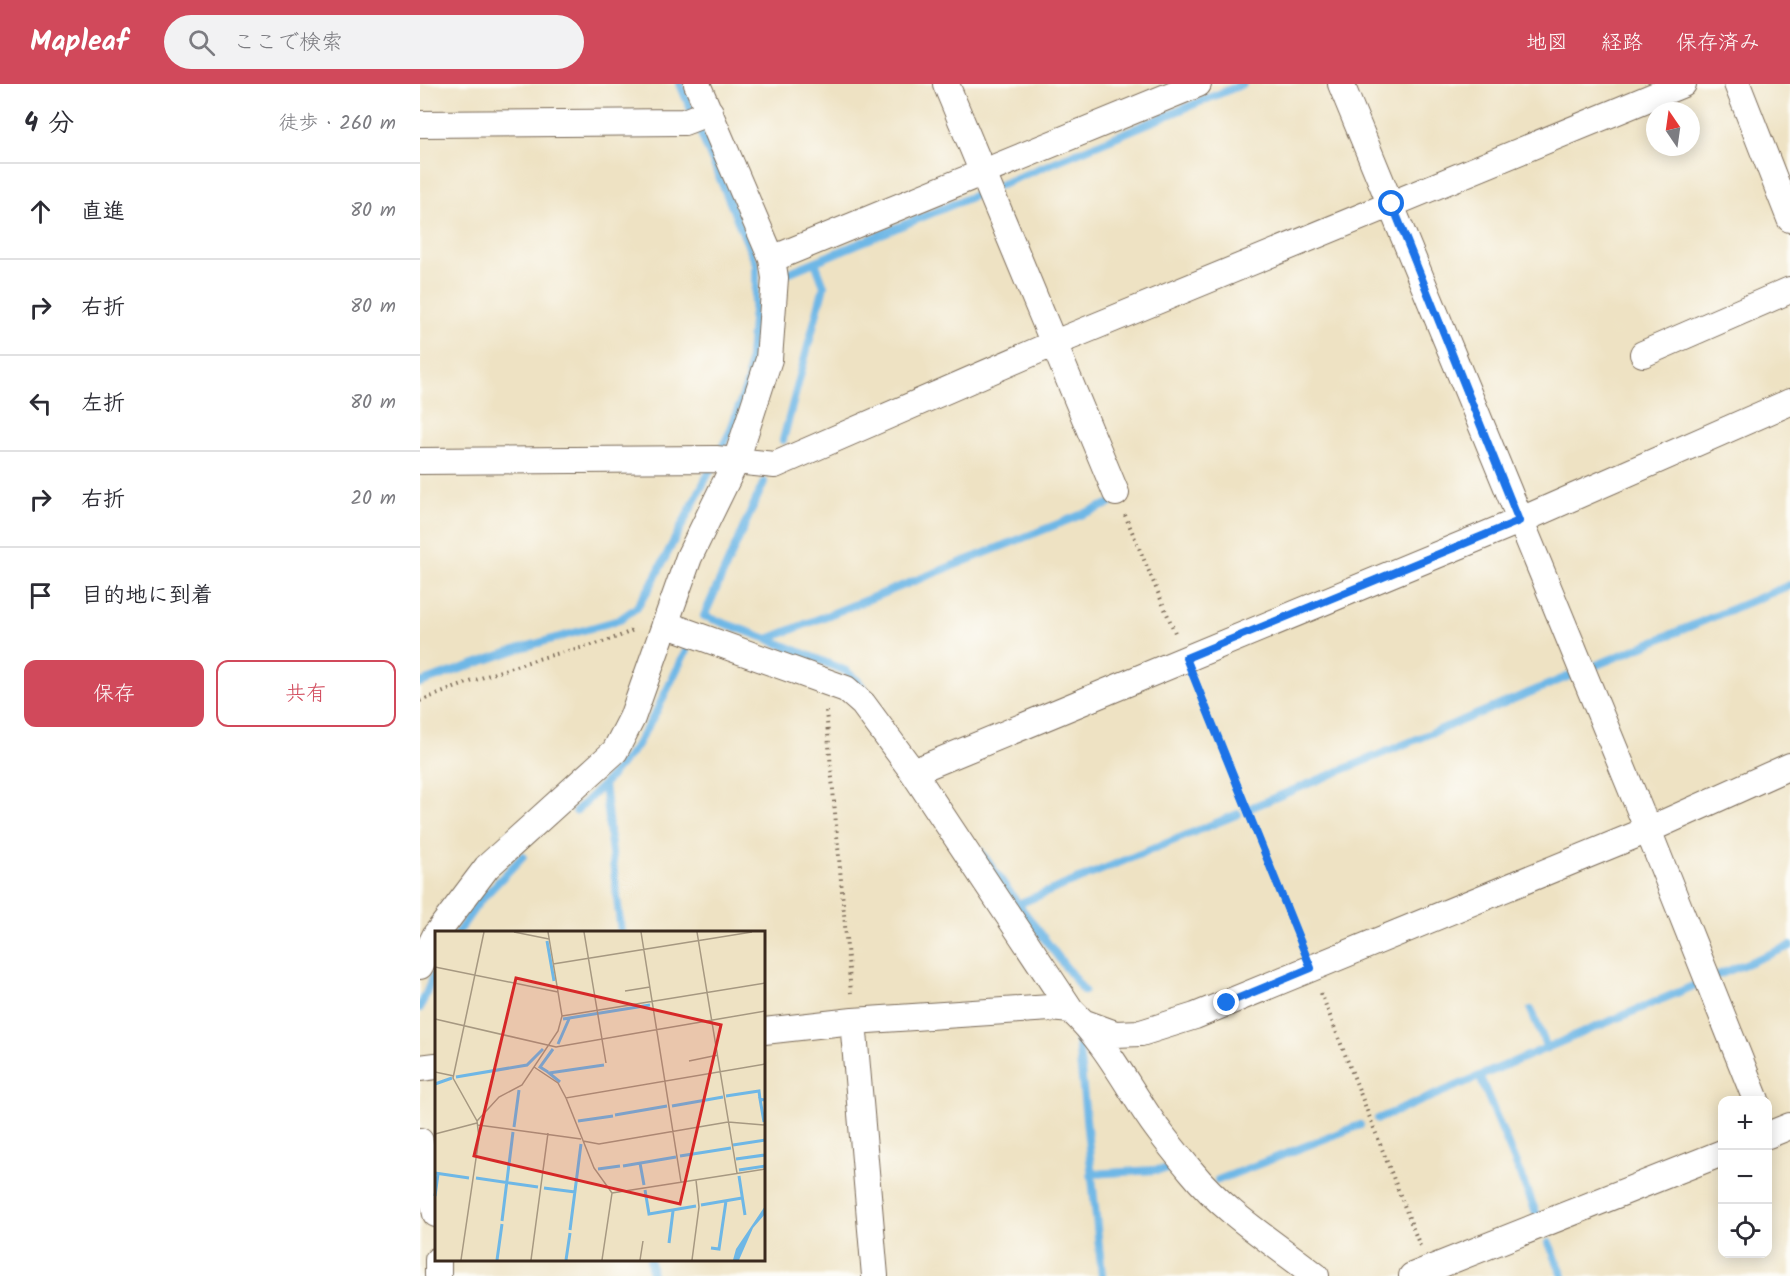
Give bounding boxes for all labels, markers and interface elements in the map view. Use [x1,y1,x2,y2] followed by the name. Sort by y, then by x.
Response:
[164,15,584,69] search box
[30,20,128,65] text: Mapleaf
[185,26,218,59] icon: search
[233,26,343,61] text: ここで検索
[1526,27,1568,60] text: 地図
[1601,27,1643,60] text: 経路
[1676,27,1760,60] text: 保存済み
[1646,102,1700,156] north arrow
[24,103,74,145] text: 4 分
[279,108,396,140] text: 徒歩 · 260 m
[1378,190,1404,216] route start
[24,195,57,228] icon: ahead
[81,195,125,230] text: 直進
[350,195,396,227] text: 80 m
[24,291,57,324] icon: right
[81,291,125,326] text: 右折
[350,291,396,323] text: 80 m
[24,387,57,420] icon: left
[81,387,125,422] text: 左折
[350,387,396,419] text: 80 m
[24,483,57,516] icon: right
[81,483,125,518] text: 右折
[350,483,396,515] text: 20 m
[24,579,57,612] icon: arrive
[81,579,213,614] text: 目的地に到着
[24,660,204,727] button: 保存
[216,660,396,727] button: 共有
[435,931,765,1261] inset map
[1213,989,1239,1015] route end
[1718,1096,1772,1258] map controls
[1718,1096,1772,1150] button: +
[1718,1150,1772,1204] button: −
[1718,1204,1772,1258] button: locate

